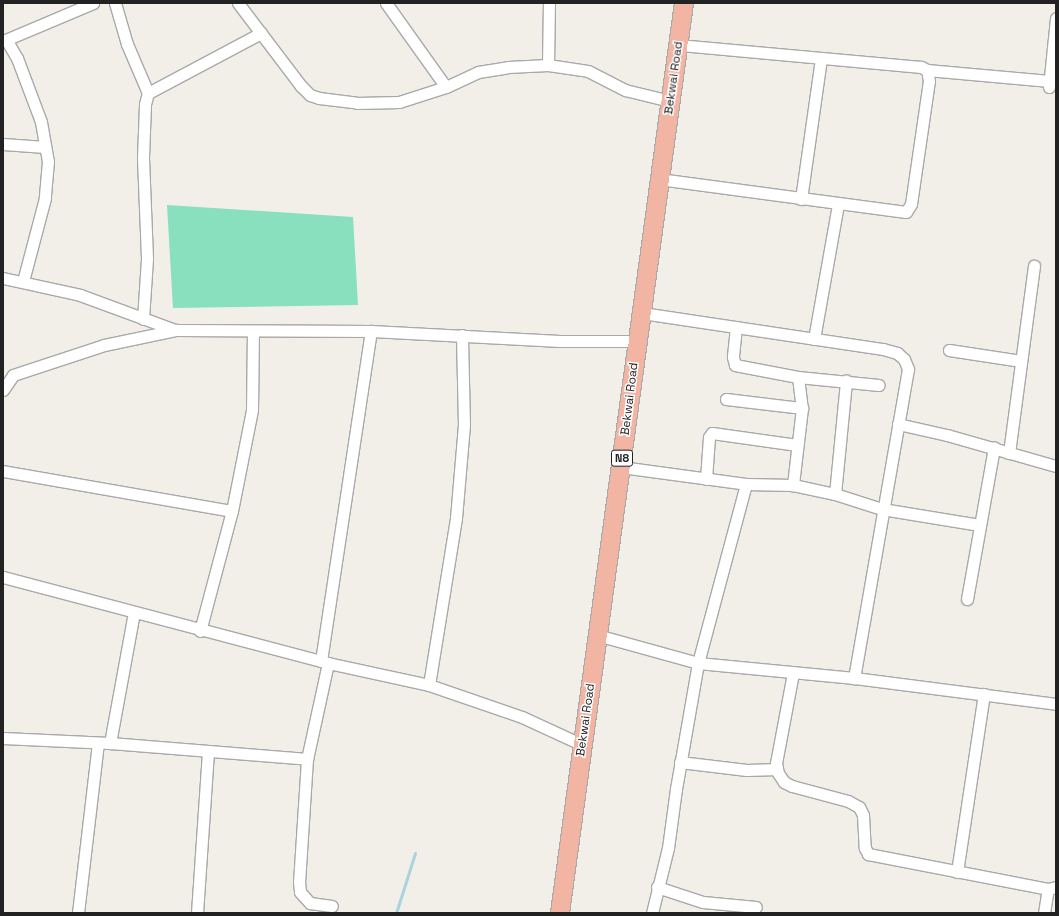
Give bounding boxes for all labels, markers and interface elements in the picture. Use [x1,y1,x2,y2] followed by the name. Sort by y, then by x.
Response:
[662,41,686,115] street label: Bekwai Road
[618,362,642,436] street label: Bekwai Road
[611,449,633,467] road number: N8
[574,683,598,757] street label: Bekwai Road

